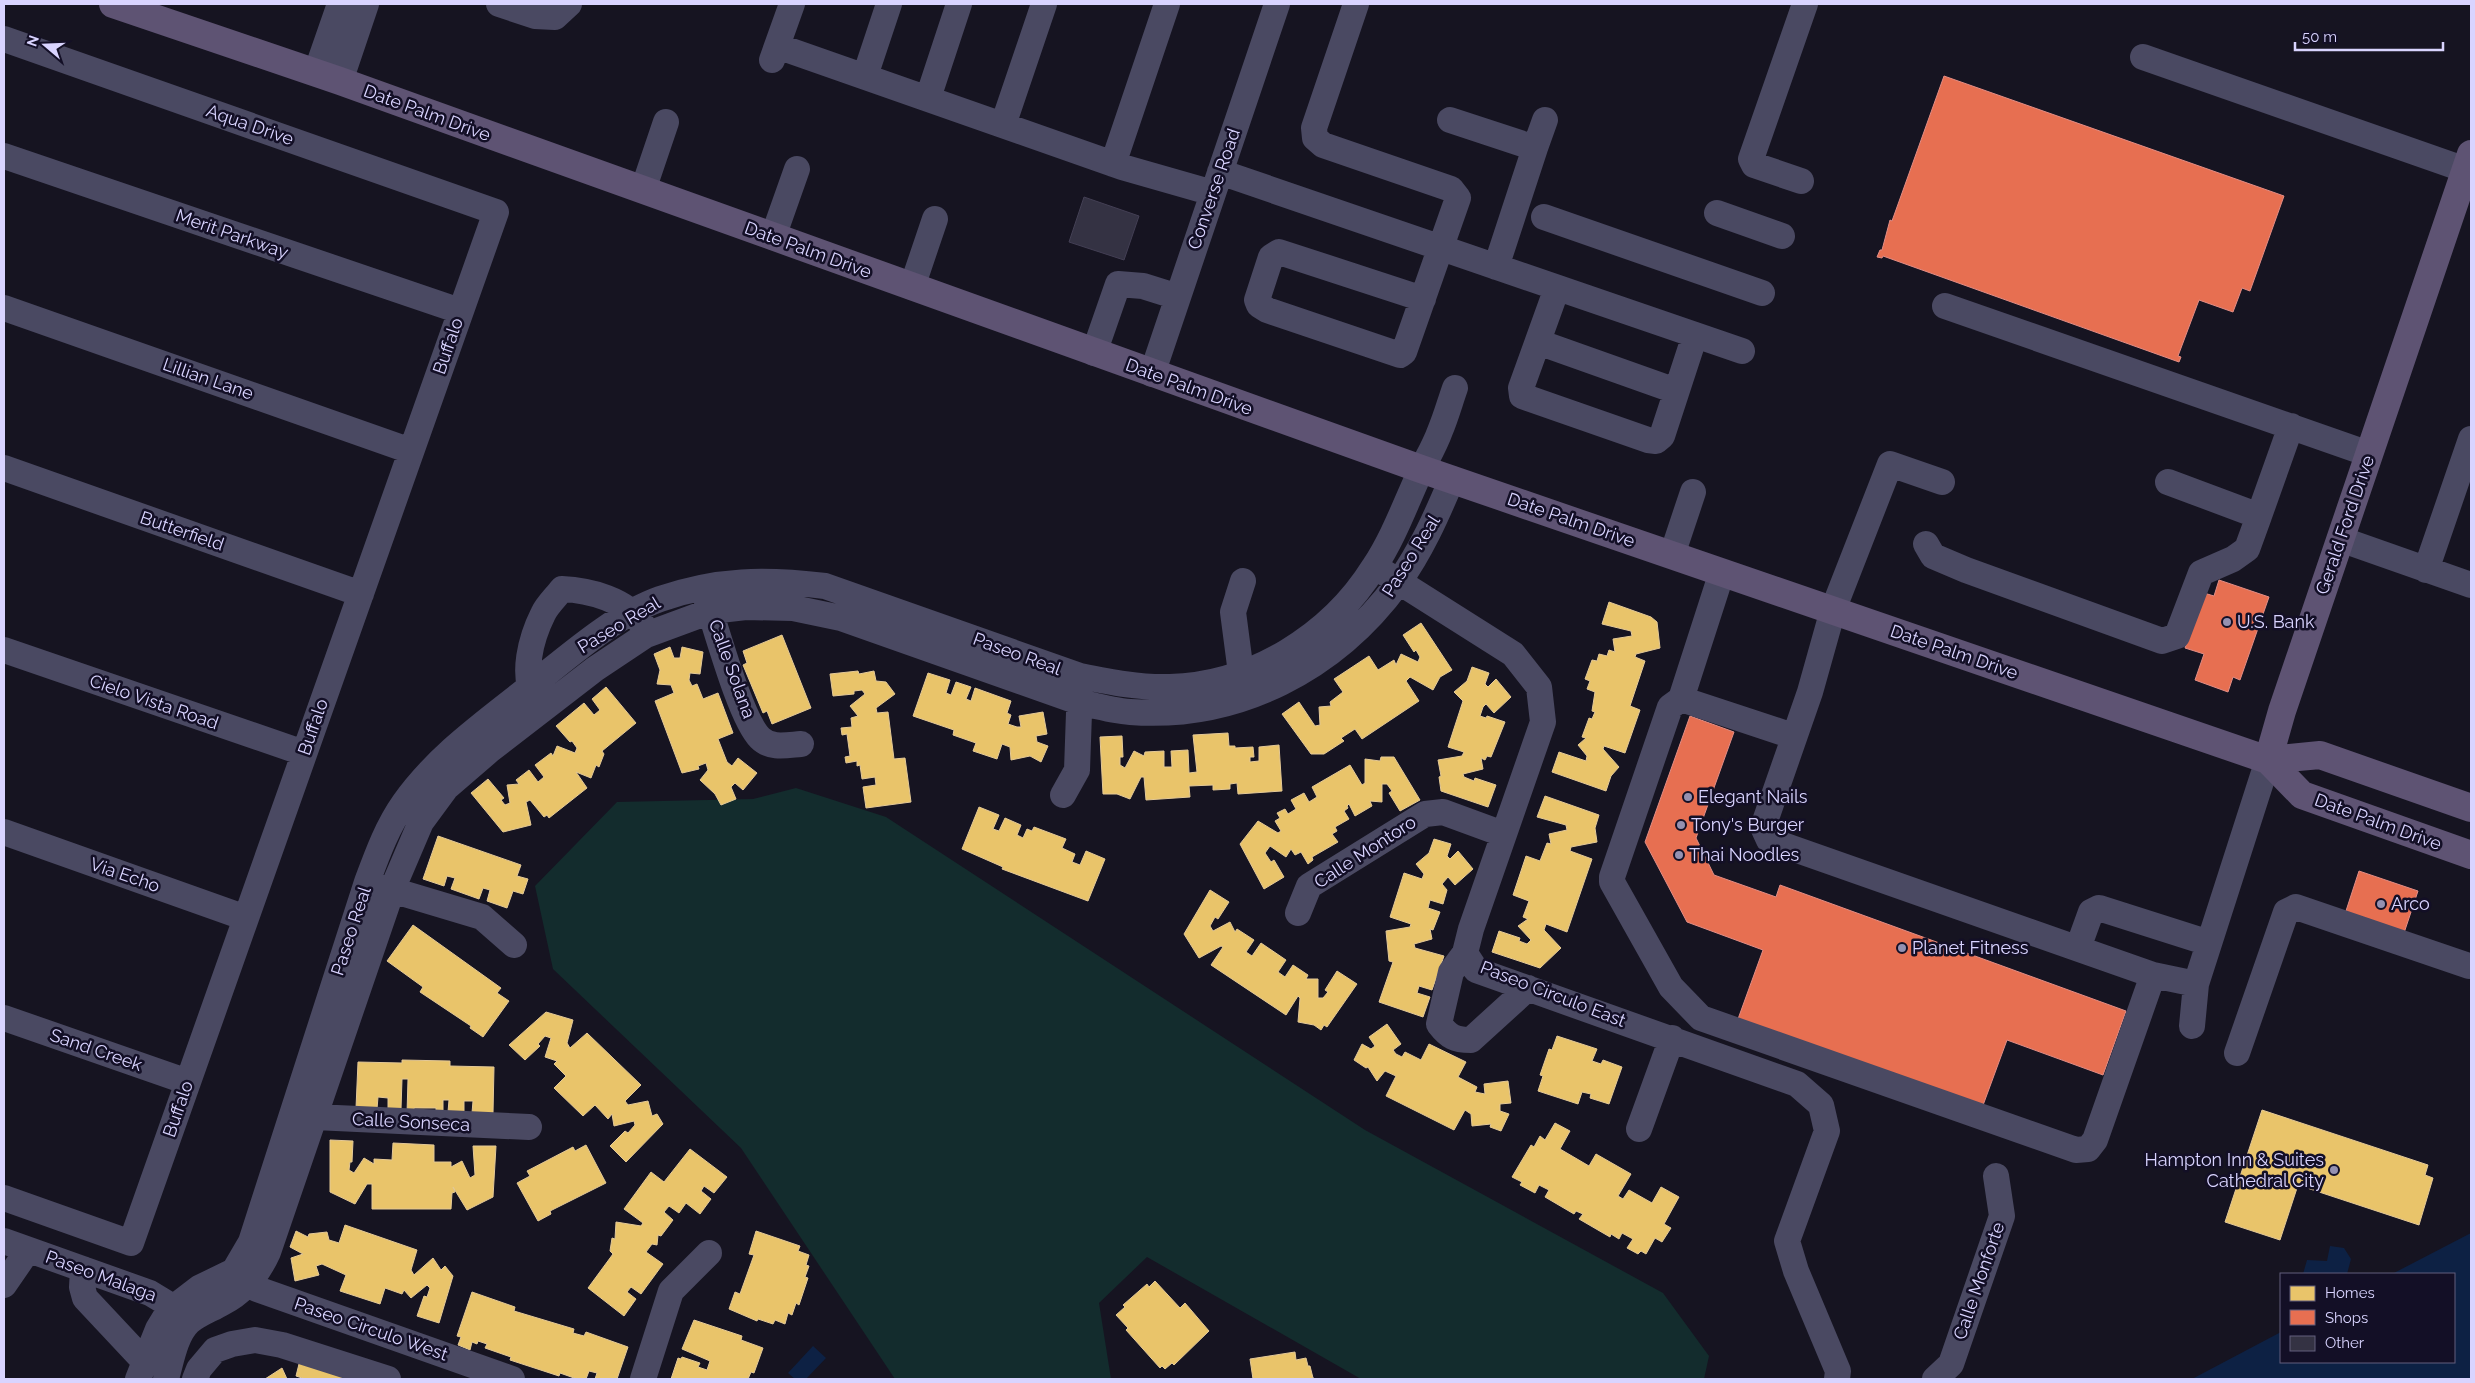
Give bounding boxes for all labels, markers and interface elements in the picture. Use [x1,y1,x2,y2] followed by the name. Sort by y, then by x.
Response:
[20,20,70,70] north arrow
[2295,20,2442,52] scale bar
[2302,28,2337,46] text: 50 m
[23,33,42,48] text: N
[361,80,494,145] street label: Date Palm Drive
[204,100,297,149] street label: Aqua Drive
[1183,126,1244,252] street label: Converse Road
[173,204,291,263] street label: Merit Parkway
[742,217,875,282] street label: Date Palm Drive
[428,314,467,377] street label: Buffalo
[160,353,257,404] street label: Lillian Lane
[1123,354,1256,419] street label: Date Palm Drive
[2311,452,2378,597] street label: Gerald Ford Drive
[1505,488,1638,551] street label: Date Palm Drive
[138,506,227,555] street label: Butterfield
[1377,511,1444,600] street label: Paseo Real
[574,592,664,657] street label: Paseo Real
[2237,611,2315,632] place label: U.S. Bank
[705,616,760,721] street label: Calle Solana
[2221,616,2233,628] marker: U.S. Bank
[1888,620,2021,683] street label: Date Palm Drive
[970,628,1064,679] street label: Paseo Real
[87,670,221,733] street label: Cielo Vista Road
[293,695,332,758] street label: Buffalo
[1698,786,1808,807] place label: Elegant Nails
[2312,789,2445,854] street label: Date Palm Drive
[1682,791,1694,803] marker: Elegant Nails
[1310,811,1420,892] street label: Calle Montoro
[1691,814,1805,835] place label: Tony's Burger
[1675,819,1687,831] marker: Tony's Burger
[1689,844,1800,865] place label: Thai Noodles
[1673,849,1685,861] marker: Thai Noodles
[88,853,163,896] street label: Via Echo
[326,884,375,978] street label: Paseo Real
[2391,893,2430,914] place label: Arco
[2375,898,2387,910] marker: Arco
[1912,937,2029,958] place label: Planet Fitness
[1896,942,1908,954] marker: Planet Fitness
[1478,956,1629,1031] street label: Paseo Circulo East
[47,1024,145,1075] street label: Sand Creek
[158,1077,197,1140] street label: Buffalo
[351,1108,471,1135] street label: Calle Sonseca
[2145,1149,2324,1191] place label: Hampton Inn & Suites Cathedral City
[2328,1164,2340,1176] marker: Hampton Inn & Suites Cathedral City
[1949,1219,2009,1342] street label: Calle Monforte
[43,1246,160,1305] street label: Paseo Malaga
[2280,1273,2455,1363] legend
[2325,1284,2375,1302] text: Homes
[292,1292,451,1365] street label: Paseo Circulo West
[2325,1309,2368,1327] text: Shops
[2325,1334,2365,1352] text: Other

